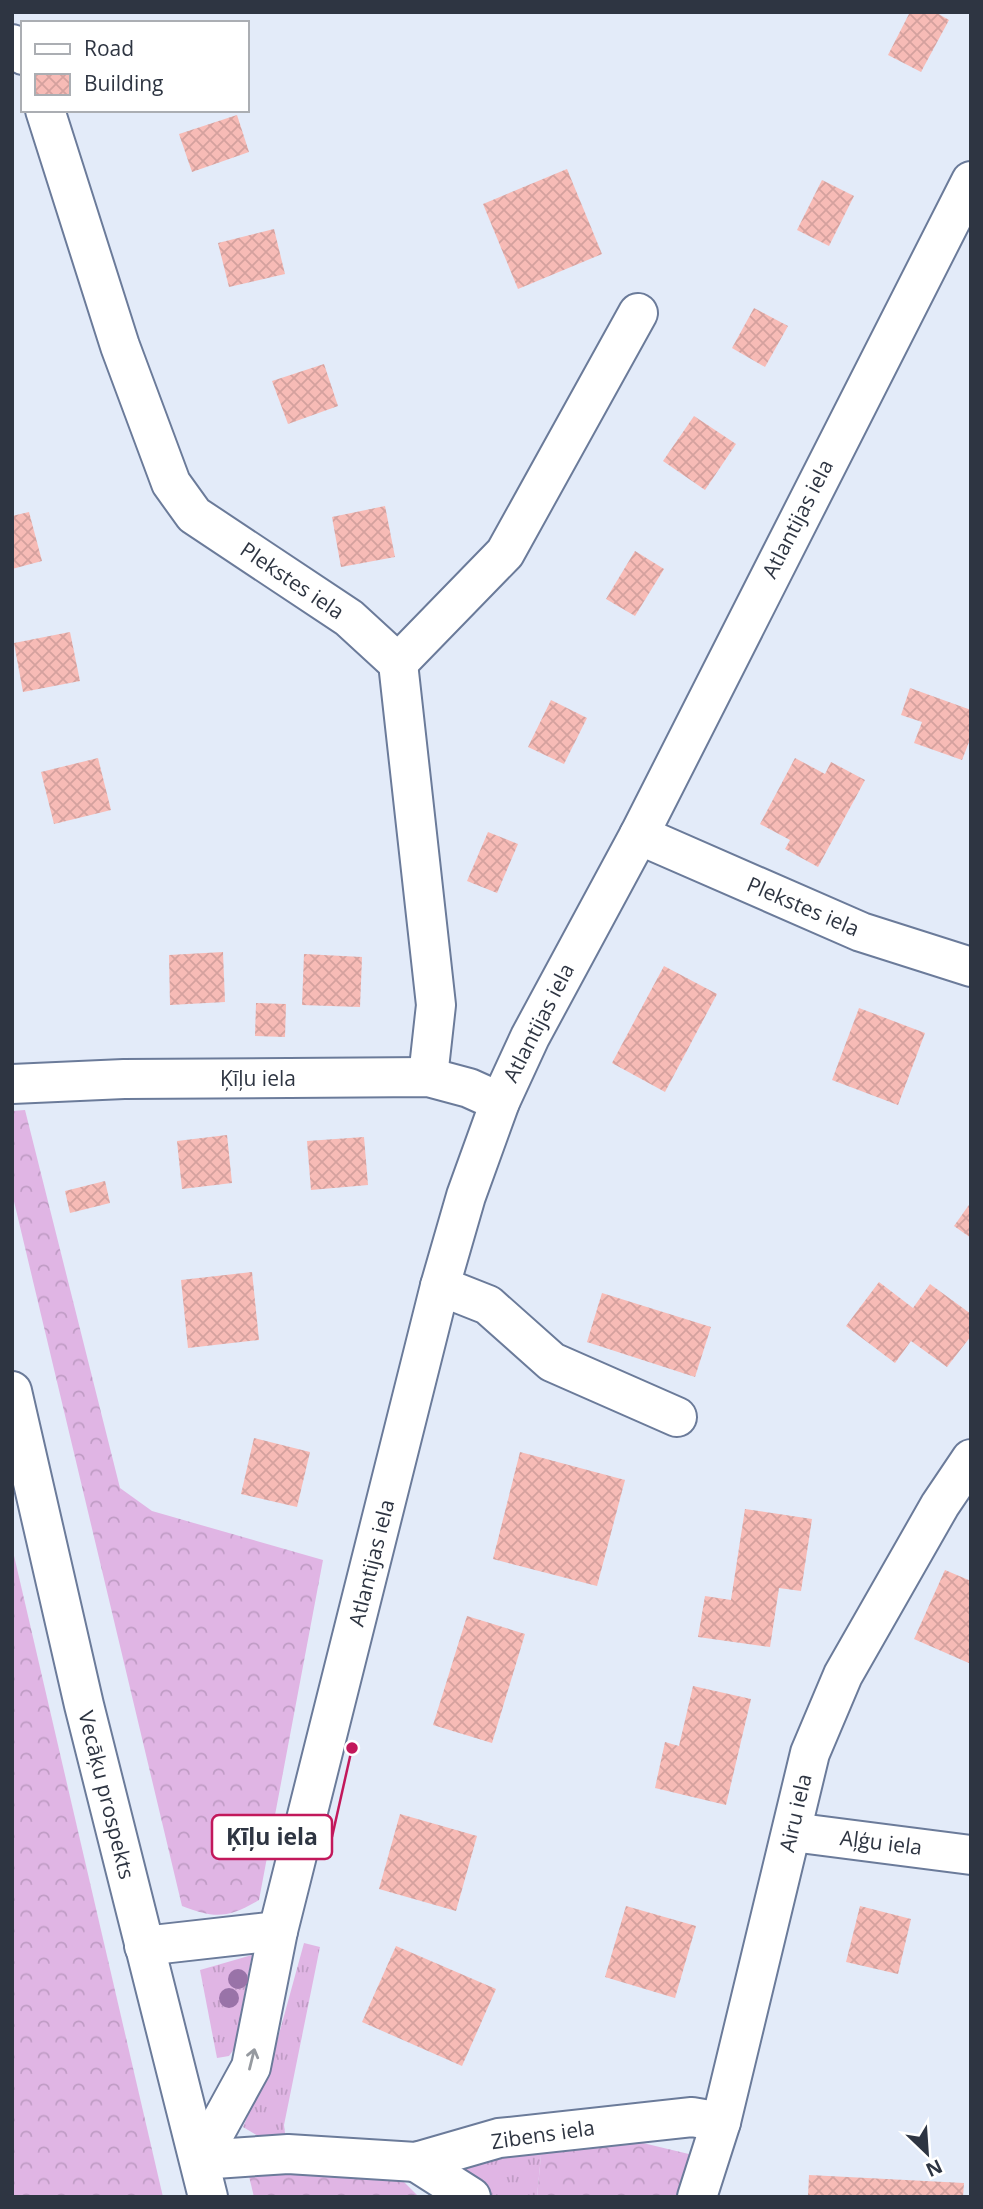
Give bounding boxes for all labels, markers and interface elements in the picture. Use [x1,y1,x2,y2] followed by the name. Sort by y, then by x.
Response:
[21,21,248,112] legend
[84,34,134,62] text: Road
[84,69,163,97] text: Building
[755,454,839,583] street label: Atlantijas iela
[235,535,350,625] street label: Plekstes iela
[743,870,864,942] street label: Plekstes iela
[496,958,580,1087] street label: Atlantijas iela
[220,1064,296,1092] street label: Ķīļu iela
[342,1496,400,1629] street label: Atlantijas iela
[73,1708,141,1882] street label: Vecāķu prospekts
[772,1771,818,1855] street label: Airu iela
[212,1815,332,1859] callout: Ķīļu iela
[226,1820,318,1852] text: Ķīļu iela
[839,1823,924,1861] street label: Aļģu iela
[246,2048,260,2071] one-way arrow
[489,2113,596,2155] street label: Zibens iela
[892,2118,962,2188] north arrow
[922,2153,947,2183] text: N

